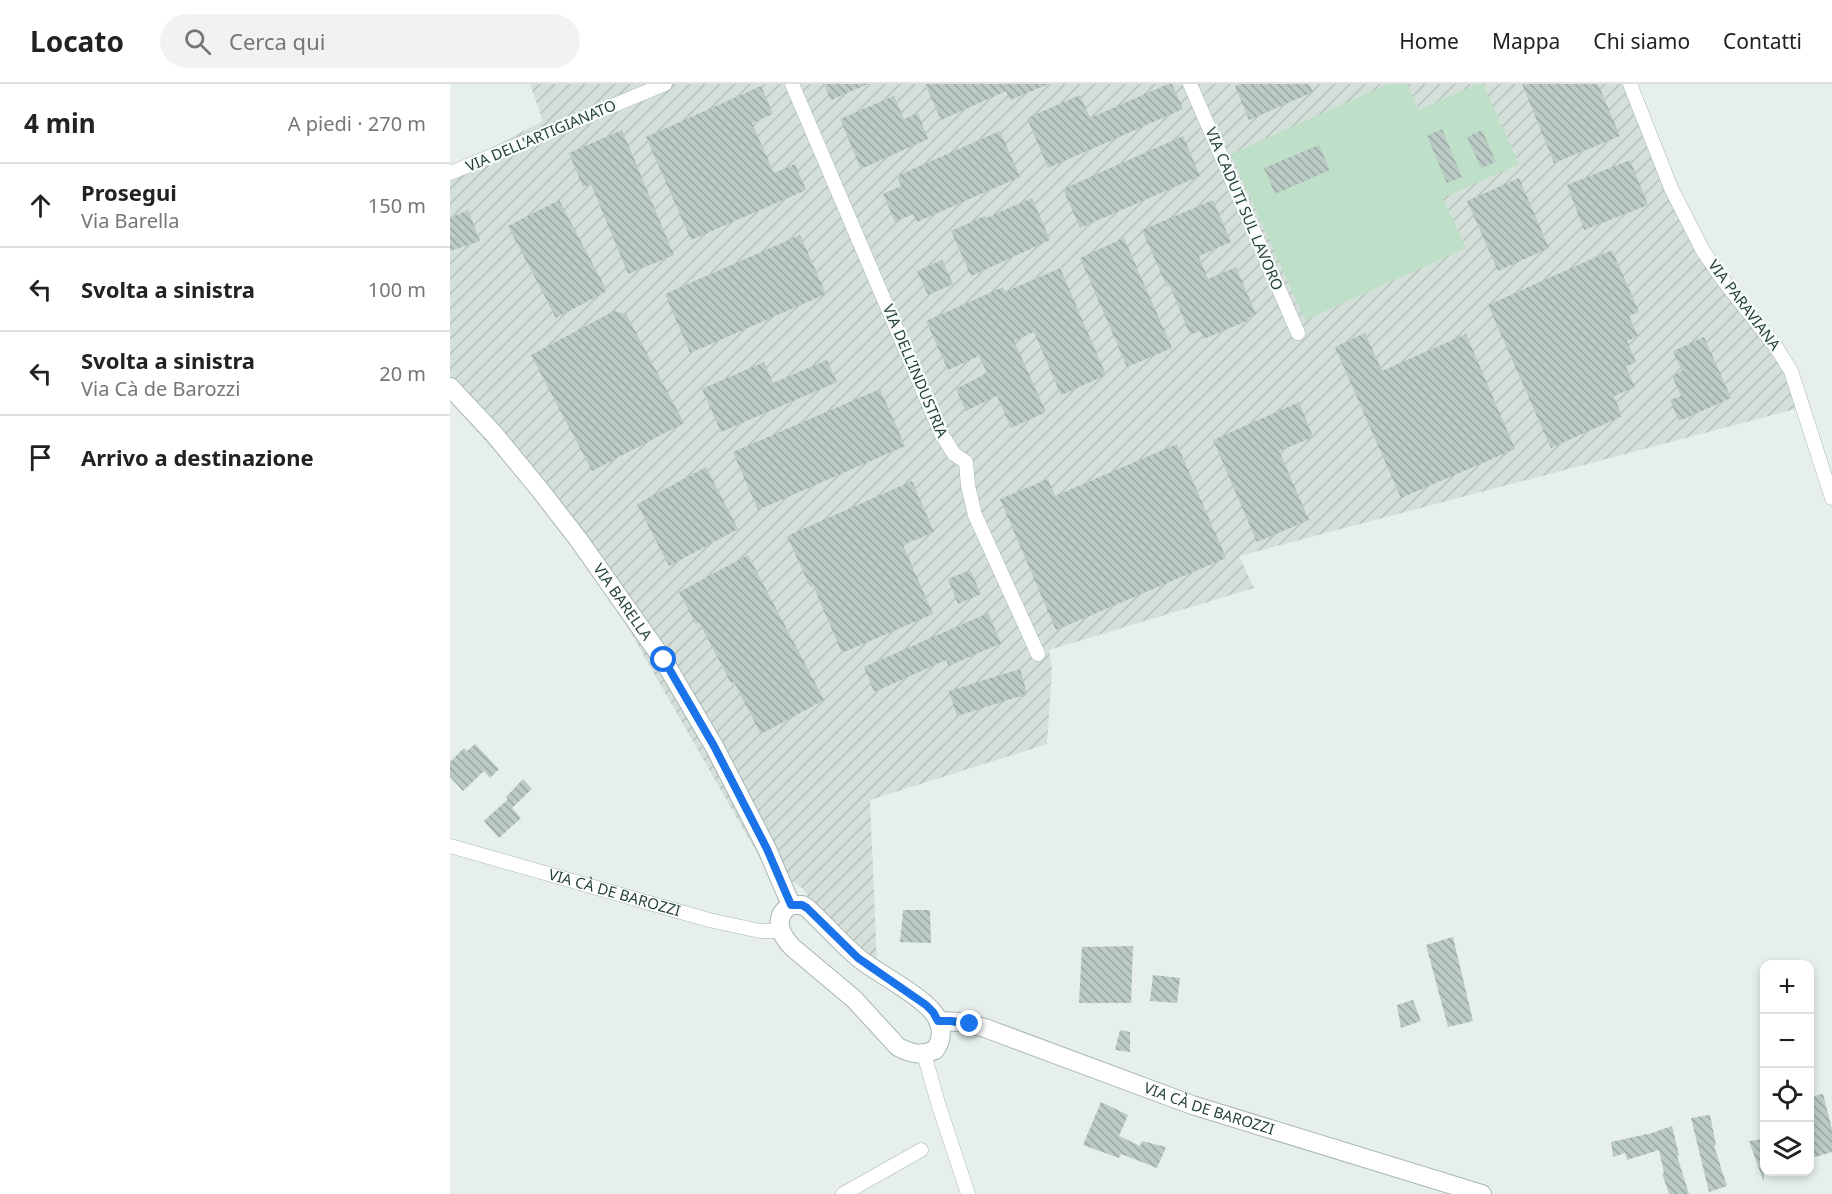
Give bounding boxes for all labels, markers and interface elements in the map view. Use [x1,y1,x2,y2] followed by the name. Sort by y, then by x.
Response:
[160,14,580,68] search box
[30,22,124,60] text: Locato
[181,25,214,58] icon: search
[229,26,325,56] text: Cerca qui
[1399,27,1459,55] text: Home
[1492,27,1560,55] text: Mappa
[1593,27,1690,55] text: Chi siamo
[1723,27,1802,55] text: Contatti
[462,94,619,176] street label: VIA DELL'ARTIGIANATO
[24,105,96,141] text: 4 min
[288,110,426,137] text: A piedi · 270 m
[1201,124,1288,293] street label: VIA CADUTI SUL LAVORO
[81,177,177,207] text: Prosegui
[24,189,57,222] icon: ahead
[368,192,426,219] text: 150 m
[81,207,179,234] text: Via Barella
[1704,255,1786,354] street label: VIA PARAVIANA
[24,273,57,306] icon: left
[81,274,255,304] text: Svolta a sinistra
[368,276,426,303] text: 100 m
[879,301,953,441] street label: VIA DELL’INDUSTRIA
[81,345,255,375] text: Svolta a sinistra
[24,357,57,390] icon: left
[379,360,426,387] text: 20 m
[81,375,240,402] text: Via Cà de Barozzi
[24,441,57,474] icon: arrive
[81,442,314,472] text: Arrivo a destinazione
[589,559,658,644] street label: VIA BARELLA
[650,646,676,672] route start
[546,864,683,920] street label: VIA CÀ DE BAROZZI
[1760,960,1814,1176] map controls
[1760,960,1814,1014] button: +
[956,1010,982,1036] route end
[1760,1014,1814,1068] button: −
[1760,1068,1814,1122] button: locate
[1141,1077,1277,1139] street label: VIA CÀ DE BAROZZI
[1760,1122,1814,1176] button: layers

